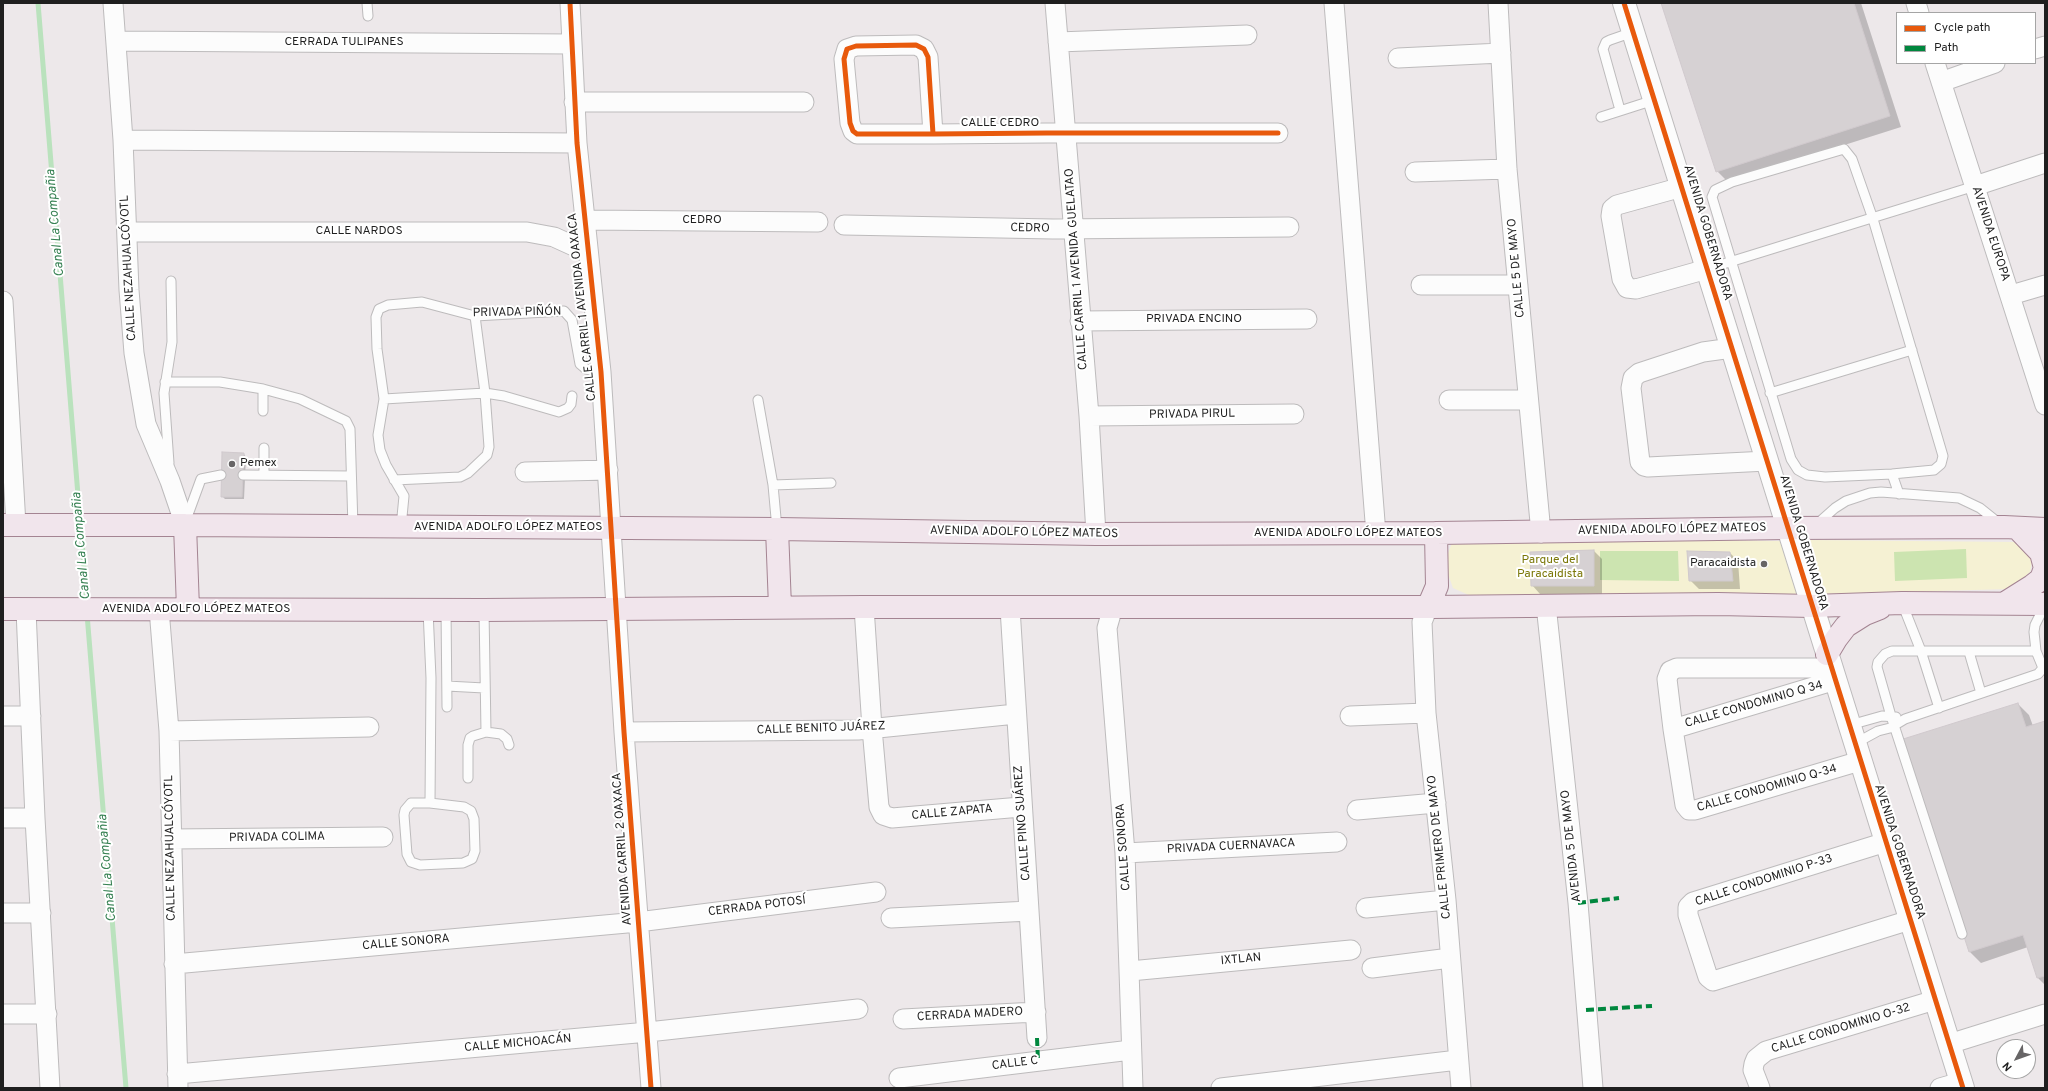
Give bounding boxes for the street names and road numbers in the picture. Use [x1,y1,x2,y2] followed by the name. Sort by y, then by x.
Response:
[284,36,404,50] street label: CERRADA TULIPANES
[961,117,1039,131] street label: CALLE CEDRO
[1680,164,1734,302] street label: AVENIDA GOBERNADORA
[1063,168,1091,370] street label: CALLE CARRIL 1 AVENIDA GUELATAO
[1968,185,2012,283] street label: AVENIDA EUROPA
[118,195,140,341] street label: CALLE NEZAHUALCÓYOTL
[566,212,600,402] street label: CALLE CARRIL 1 AVENIDA OAXACA
[682,214,722,228] street label: CEDRO
[1505,218,1529,318] street label: CALLE 5 DE MAYO
[1010,221,1050,237] street label: CEDRO
[315,225,403,239] street label: CALLE NARDOS
[472,305,562,321] street label: PRIVADA PIÑÓN
[1146,313,1242,327] street label: PRIVADA ENCINO
[1149,407,1235,423] street label: PRIVADA PIRUL
[1776,474,1830,612] street label: AVENIDA GOBERNADORA
[414,521,602,535] street label: AVENIDA ADOLFO LÓPEZ MATEOS
[1578,521,1766,539] street label: AVENIDA ADOLFO LÓPEZ MATEOS
[930,524,1118,542] street label: AVENIDA ADOLFO LÓPEZ MATEOS
[1254,527,1442,541] street label: AVENIDA ADOLFO LÓPEZ MATEOS
[102,603,290,617] street label: AVENIDA ADOLFO LÓPEZ MATEOS
[1683,678,1825,732] street label: CALLE CONDOMINIO Q 34
[756,720,886,738] street label: CALLE BENITO JUÁREZ
[1695,762,1839,816] street label: CALLE CONDOMINIO Q-34
[1012,765,1034,881] street label: CALLE PINO SUÁREZ
[610,772,636,926] street label: AVENIDA CARRIL 2 OAXACA
[1425,774,1455,920] street label: CALLE PRIMERO DE MAYO
[163,775,179,921] street label: CALLE NEZAHUALCÓYOTL
[1870,783,1928,921] street label: AVENIDA GOBERNADORA
[1559,789,1585,903] street label: AVENIDA 5 DE MAYO
[911,802,993,824] street label: CALLE ZAPATA
[1114,803,1134,891] street label: CALLE SONORA
[229,830,325,846] street label: PRIVADA COLIMA
[1166,836,1296,858] street label: PRIVADA CUERNAVACA
[1694,852,1834,910] street label: CALLE CONDOMINIO P-33
[707,894,807,920] street label: CERRADA POTOSÍ
[362,932,450,954] street label: CALLE SONORA
[1220,951,1262,969] street label: IXTLAN
[1770,1001,1912,1057] street label: CALLE CONDOMINIO O-32
[917,1005,1023,1025] street label: CERRADA MADERO
[464,1032,572,1056] street label: CALLE MICHOACÁN
[991,1054,1039,1074] street label: CALLE C

